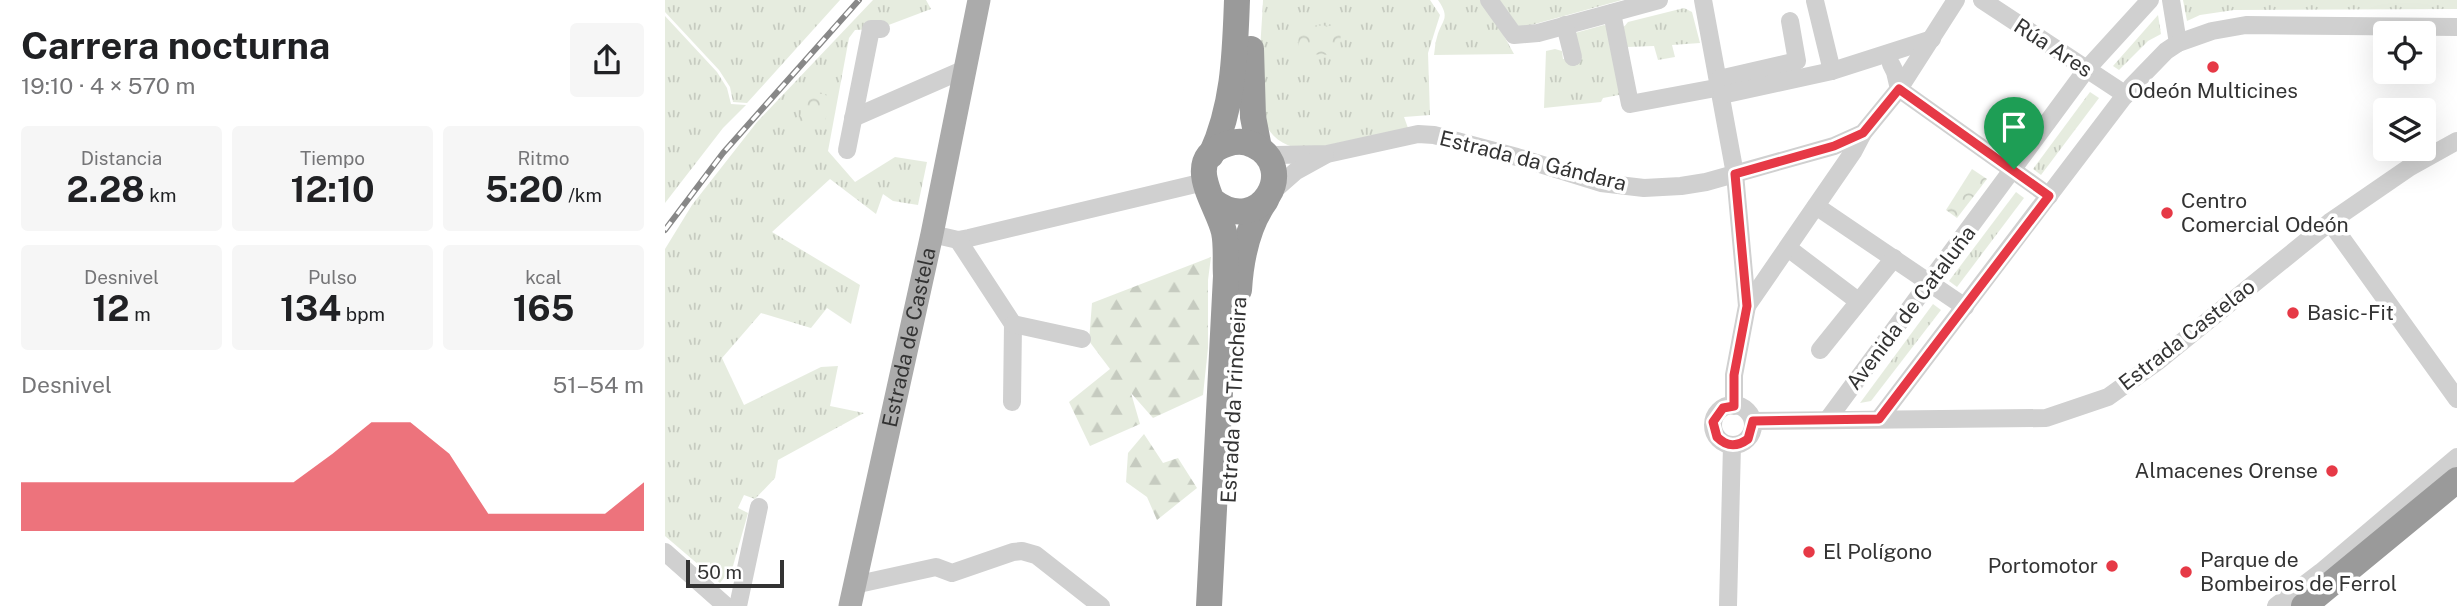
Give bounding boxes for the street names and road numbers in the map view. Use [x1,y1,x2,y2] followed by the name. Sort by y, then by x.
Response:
[2009,13,2097,82] street label: Rúa Ares
[1437,125,1629,196] street label: Estrada da Gándara
[1841,221,1980,395] street label: Avenida de Cataluña
[877,245,941,429] street label: Estrada de Castela
[2114,274,2260,395] street label: Estrada Castelao
[1216,296,1251,504] street label: Estrada da Trincheira

